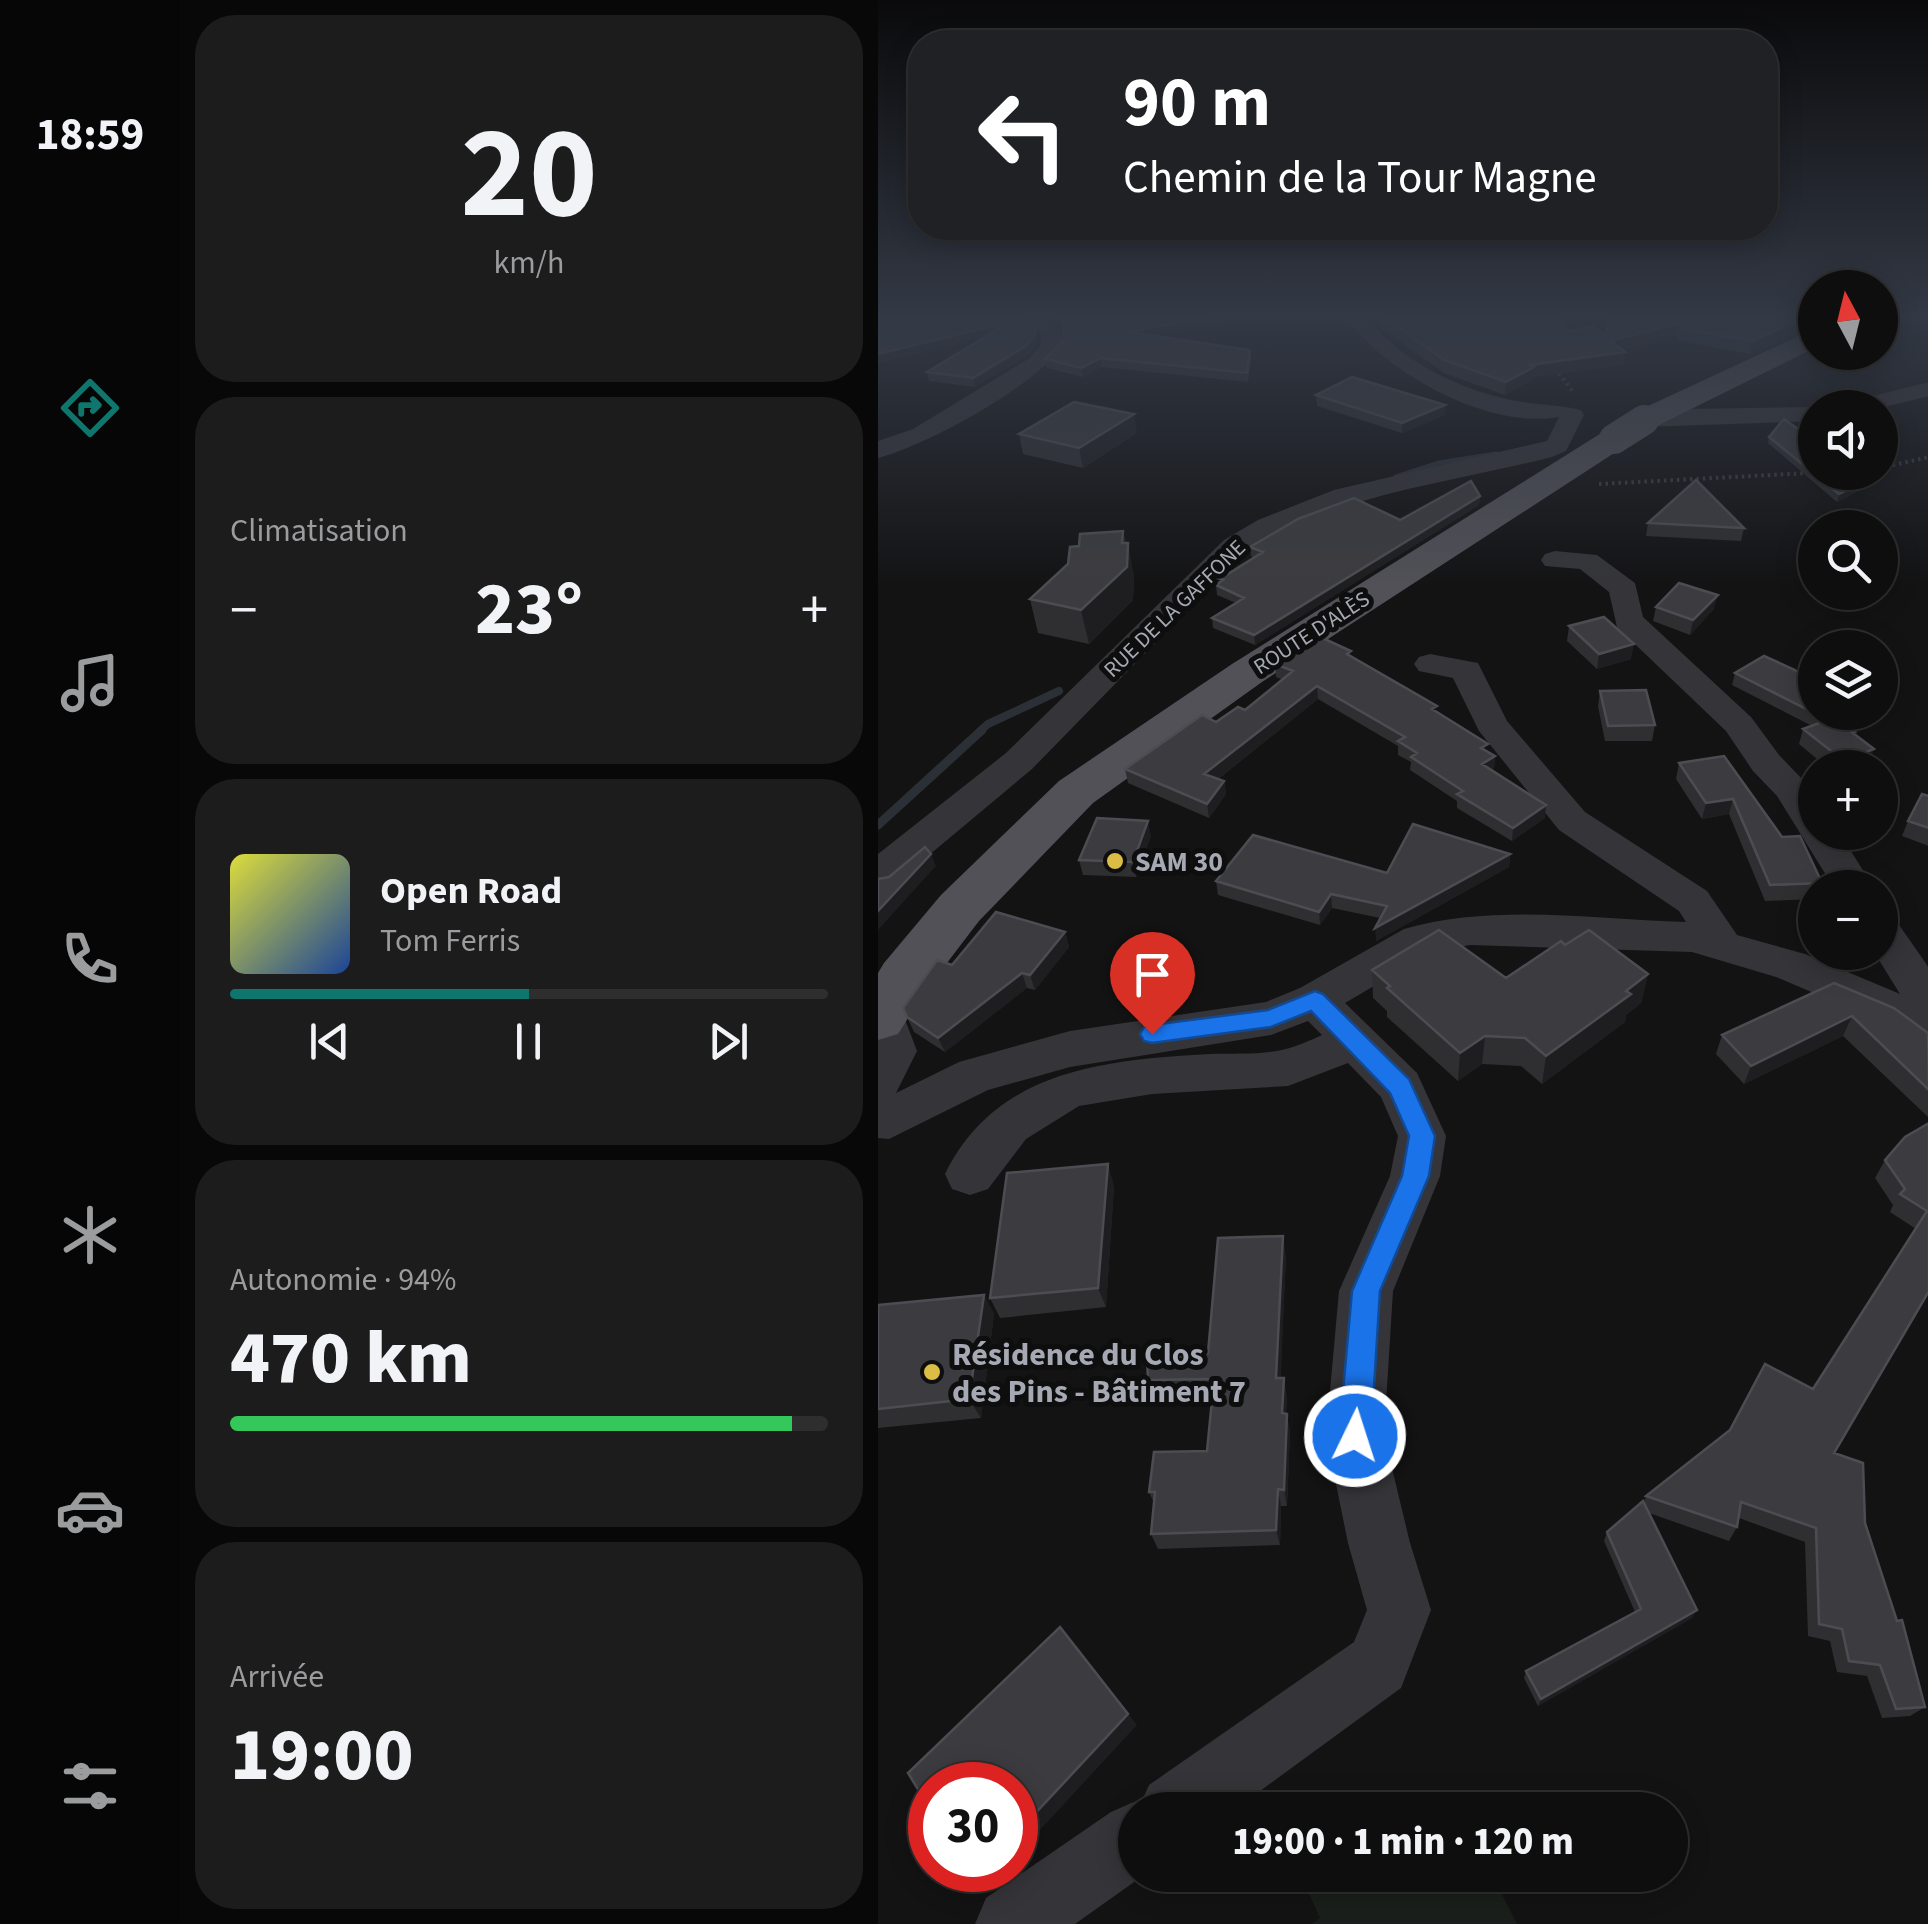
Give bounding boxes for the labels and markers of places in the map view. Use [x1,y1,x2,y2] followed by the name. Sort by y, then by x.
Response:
[1135,842,1223,882] place label: SAM 30
[1104,850,1126,872] marker: SAM 30
[1110,932,1195,1035] pin
[952,1332,1246,1415] place label: Résidence du Clos des Pins - Bâtiment 7
[921,1361,943,1383] marker: Résidence du Clos des Pins - Bâtiment 7

